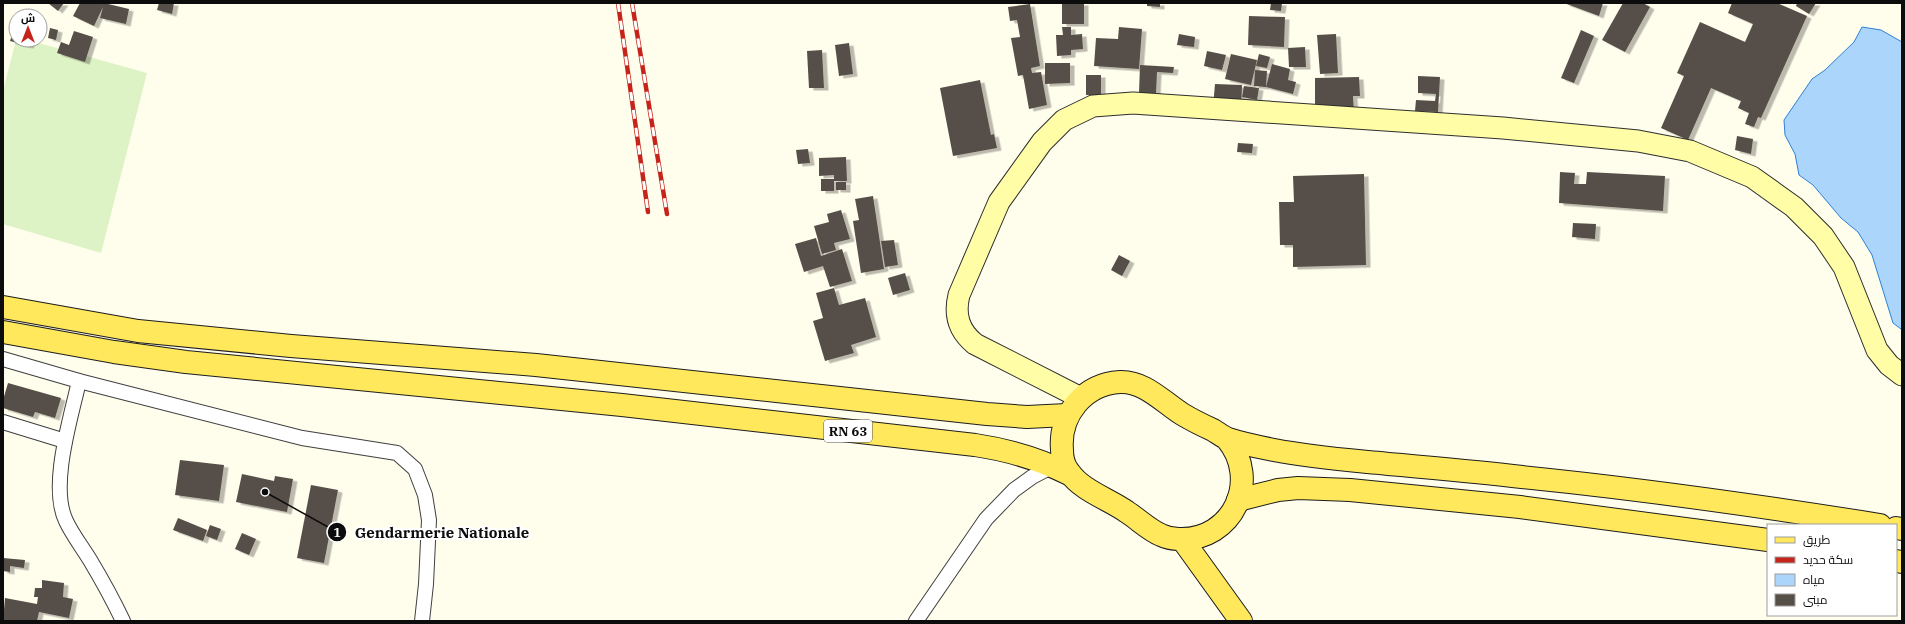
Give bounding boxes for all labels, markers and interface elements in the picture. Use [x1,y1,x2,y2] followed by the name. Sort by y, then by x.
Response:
[8,8,48,48] north arrow
[21,11,35,25] text: ش
[824,420,872,442] road number: RN 63
[327,519,537,546] callout: Gendarmerie Nationale
[355,523,529,542] text: Gendarmerie Nationale
[1767,524,1897,616] legend
[333,525,341,540] text: 1
[1803,532,1831,547] text: طريق
[1803,552,1853,567] text: سكة حديد
[1803,572,1825,587] text: مياه
[1803,592,1828,607] text: مبنى

